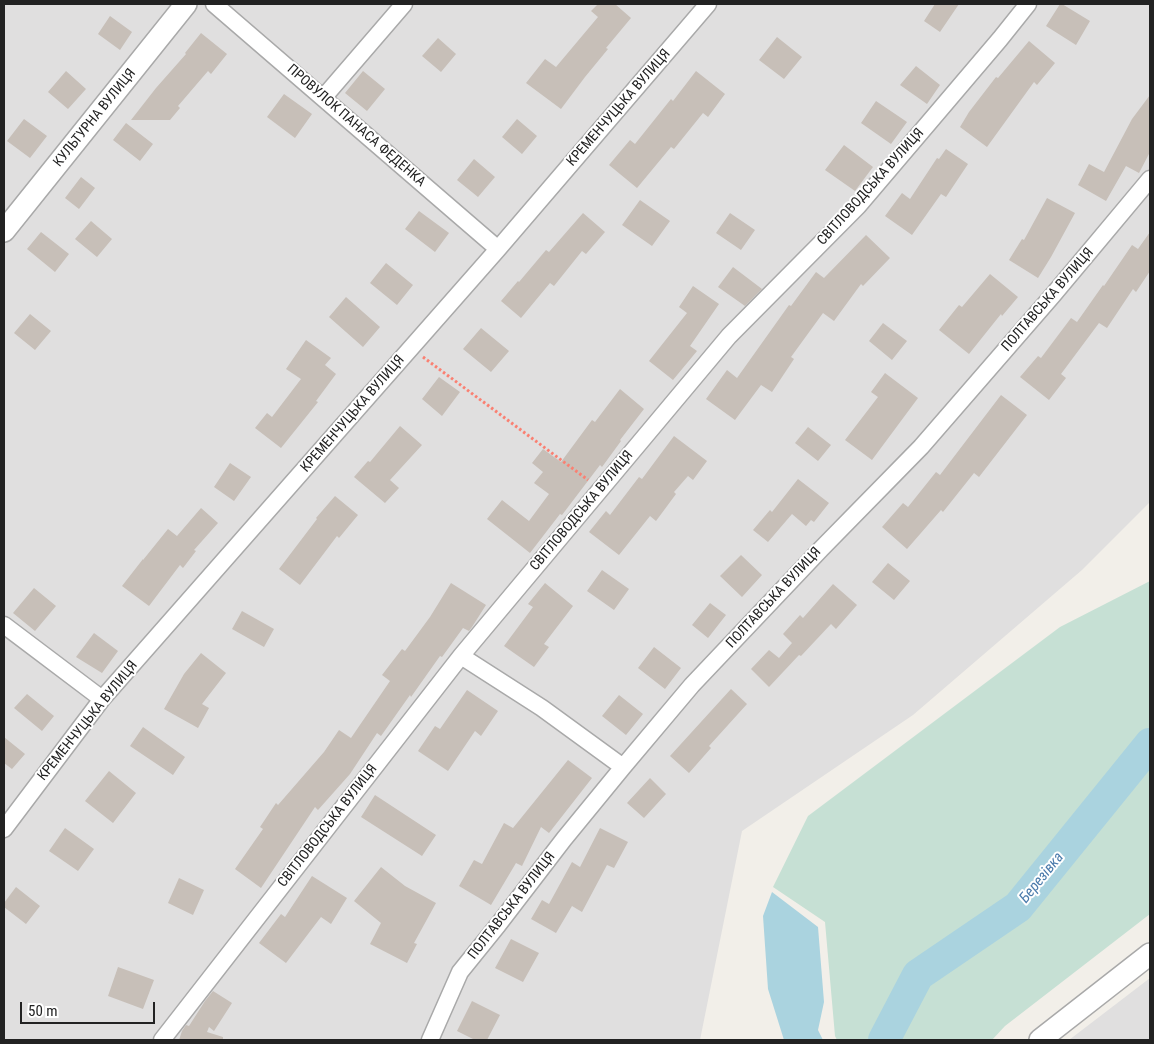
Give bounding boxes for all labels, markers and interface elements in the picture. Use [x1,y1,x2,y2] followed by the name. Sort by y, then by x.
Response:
[564,46,674,170] street label: КРЕМЕНЧУЦЬКА ВУЛИЦЯ
[283,61,429,191] street label: ПРОВУЛОК ПАНАСА ФЕДЕНКА
[50,66,140,170] street label: КУЛЬТУРНА ВУЛИЦЯ
[814,125,928,249] street label: СВІТЛОВОДСЬКА ВУЛИЦЯ
[999,245,1097,355] street label: ПОЛТАВСЬКА ВУЛИЦЯ
[298,352,408,476] street label: КРЕМЕНЧУЦЬКА ВУЛИЦЯ
[527,448,637,574] street label: СВІТЛОВОДСЬКА ВУЛИЦЯ
[723,544,825,652] street label: ПОЛТАВСЬКА ВУЛИЦЯ
[34,658,142,784] street label: КРЕМЕНЧУЦЬКА ВУЛИЦЯ
[275,761,381,891] street label: СВІТЛОВОДСЬКА ВУЛИЦЯ
[465,849,559,963] street label: ПОЛТАВСЬКА ВУЛИЦЯ
[1016,849,1068,907] water label: Березівка
[22,992,158,1024] scale bar
[28,1002,58,1020] text: 50 m

